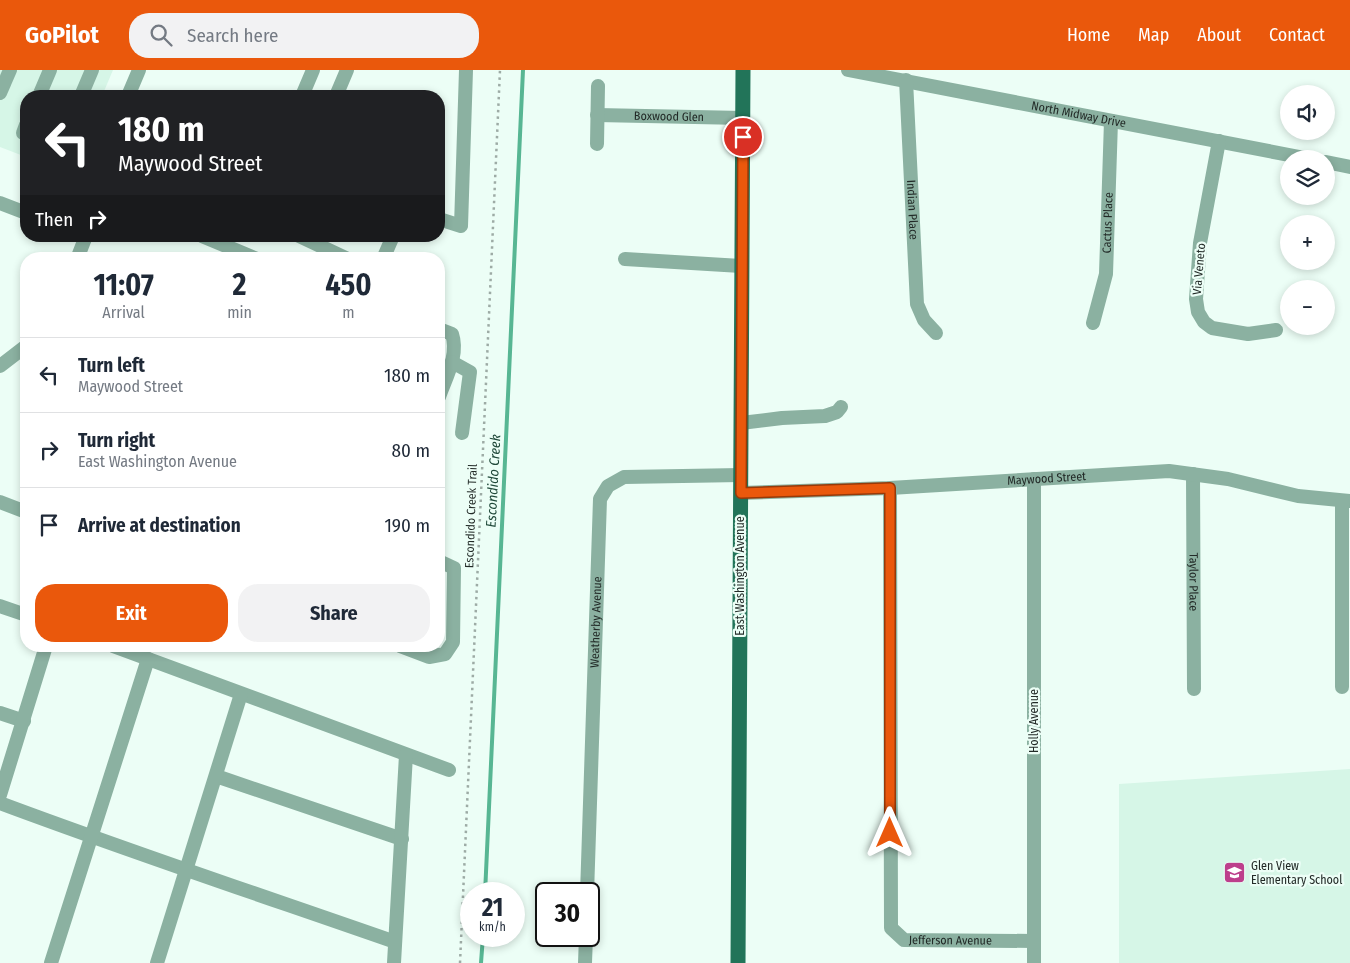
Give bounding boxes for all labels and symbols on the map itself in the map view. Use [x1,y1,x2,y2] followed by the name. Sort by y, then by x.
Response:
[1030,99,1127,130] street label: North Midway Drive
[634,109,704,124] street label: Boxwood Glen
[722,116,764,158] pin
[904,180,921,240] street label: Indian Place
[1100,192,1116,254] street label: Cactus Place
[1190,243,1208,295] street label: Via Veneto
[483,434,504,528] water label: Escondido Creek
[462,464,480,568] street label: Escondido Creek Trail
[1007,469,1087,488] street label: Maywood Street
[733,516,747,636] street label: East Washington Avenue
[1186,553,1201,611] street label: Taylor Place
[587,576,604,668] street label: Weatherby Avenue
[1027,689,1041,753] street label: Holly Avenue
[863,806,915,858] position arrow
[1251,859,1342,887] place label: Glen View Elementary School
[1223,861,1247,885] school or university icon: Glen View Elementary School
[535,882,600,947] speed limit sign: 30
[909,933,992,948] street label: Jefferson Avenue

